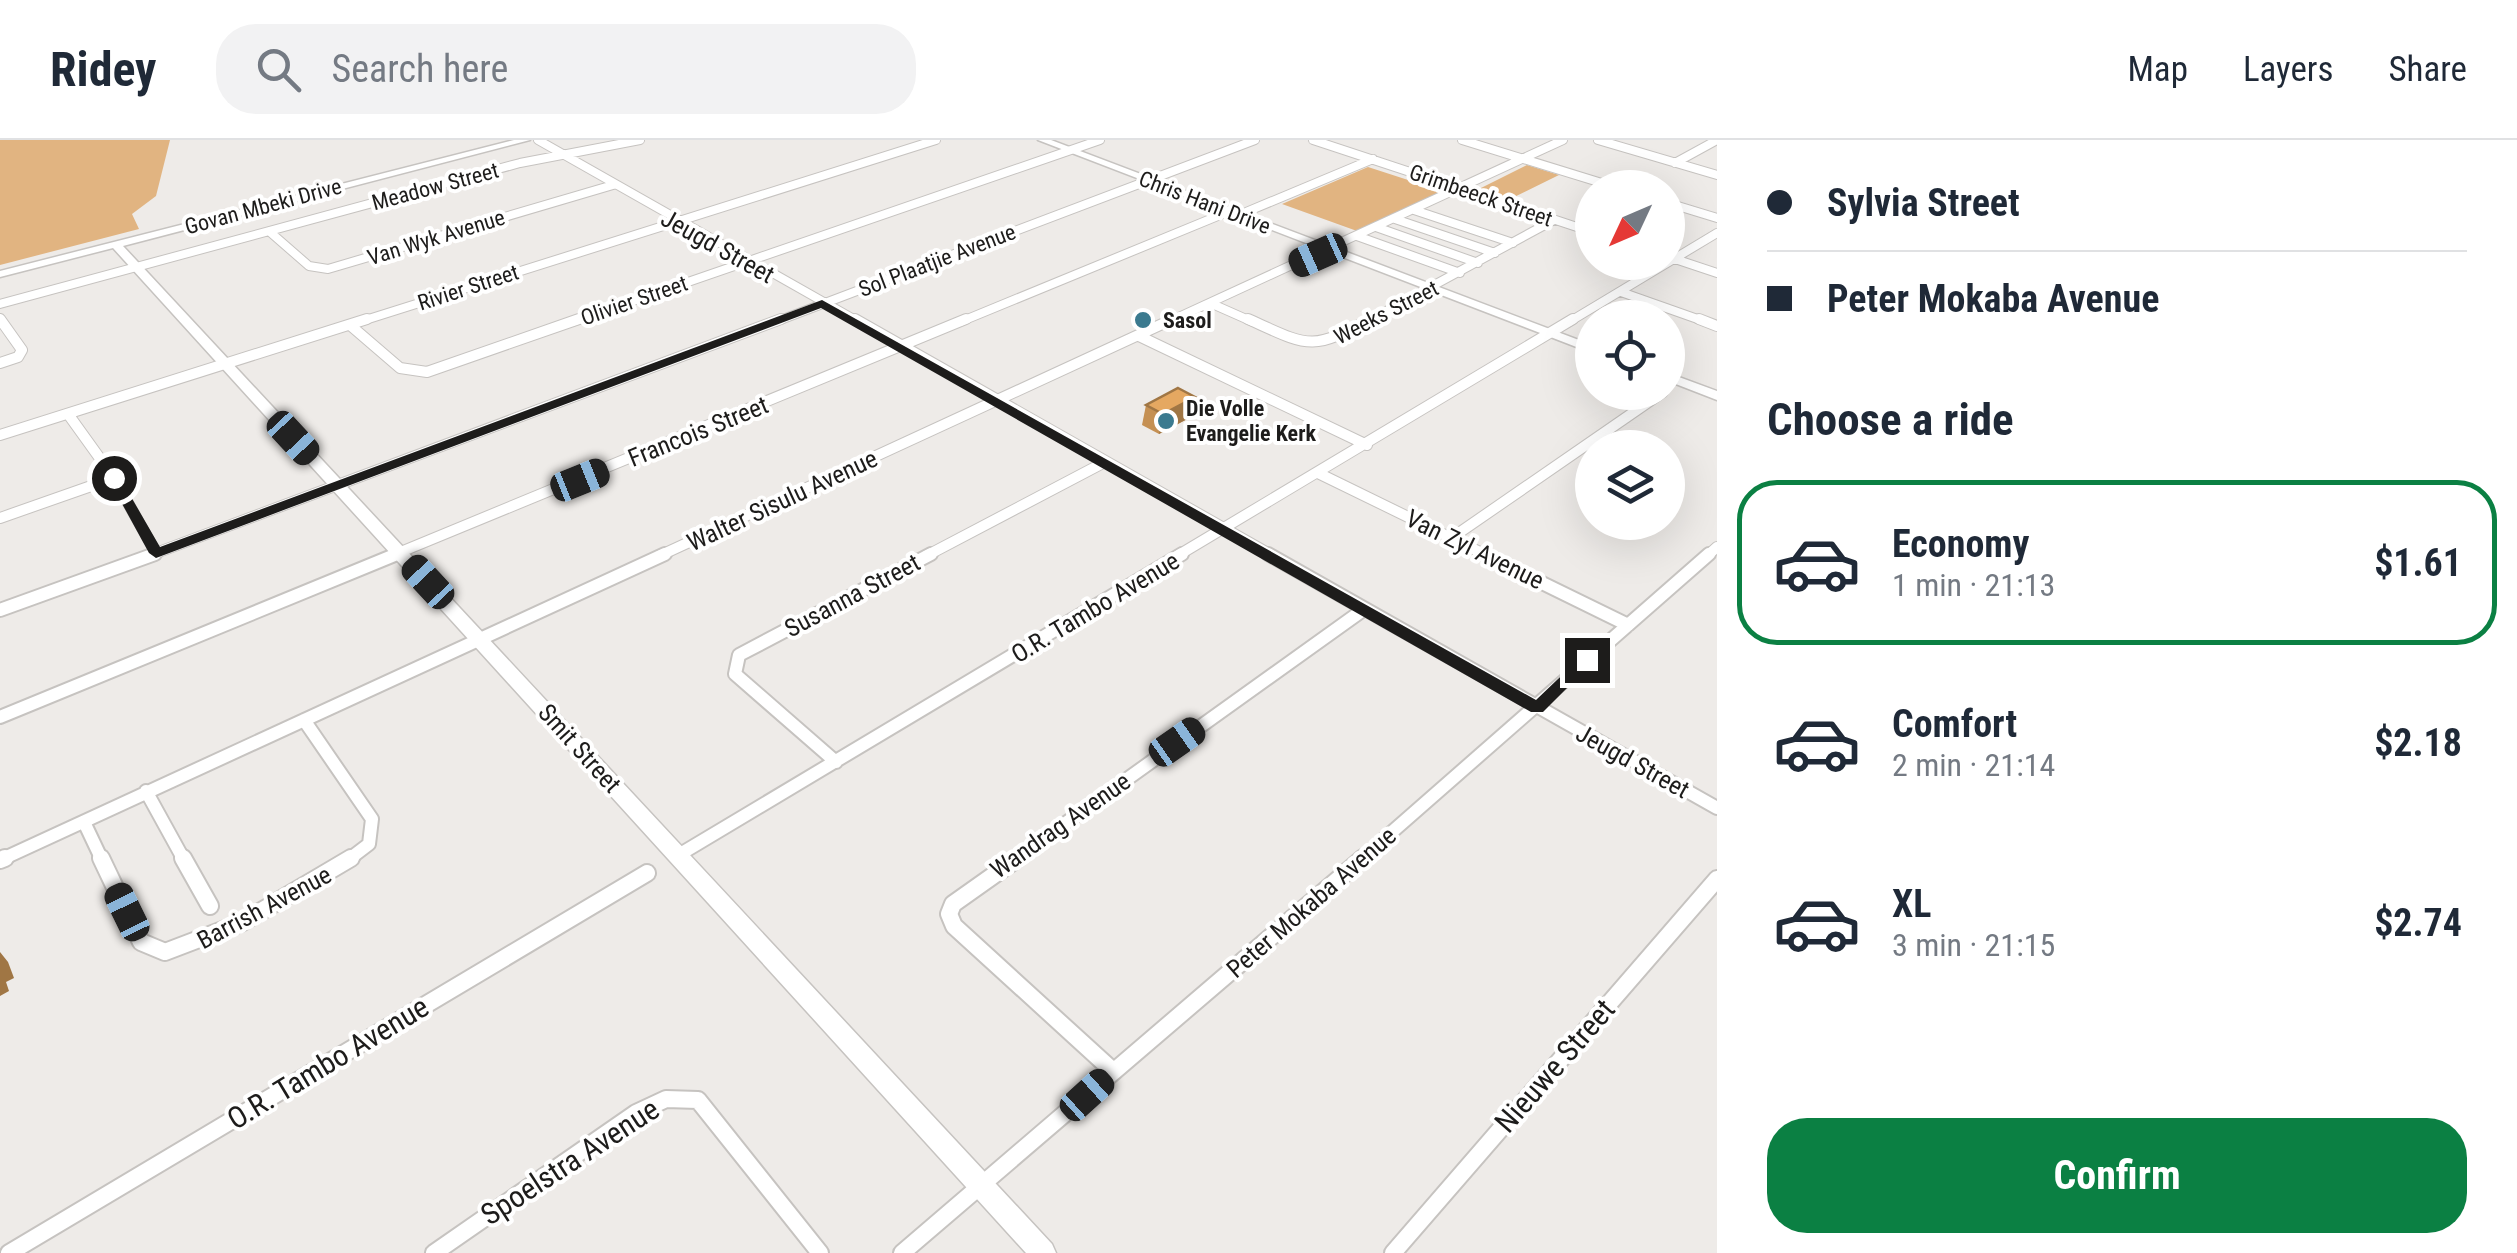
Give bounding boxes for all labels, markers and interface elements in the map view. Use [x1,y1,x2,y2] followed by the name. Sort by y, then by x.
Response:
[216,24,916,114] search box
[50,41,156,98] text: Ridey
[251,42,306,97] icon: search
[331,47,508,91] text: Search here
[2127,49,2188,90] text: Map
[2243,49,2333,90] text: Layers
[2388,49,2467,90] text: Share
[369,158,501,215] street label: Meadow Street
[1406,159,1556,232] street label: Grimbeeck Street
[1136,166,1274,239] street label: Chris Hani Drive
[1575,170,1685,280] north arrow
[1575,170,1685,540] map controls
[182,174,344,239] street label: Govan Mbeki Drive
[1827,181,2020,225] text: Sylvia Street
[656,203,779,289] street label: Jeugd Street
[364,205,508,270] street label: Van Wyk Avenue
[855,219,1019,302] street label: Sol Plaatjie Avenue
[1284,229,1352,281] car
[414,259,522,316] street label: Rivier Street
[577,271,691,330] street label: Olivier Street
[1330,276,1443,349] street label: Weeks Street
[1827,277,2159,321] text: Peter Mokaba Avenue
[1575,300,1685,410] button: locate
[1163,308,1212,333] place label: Sasol
[1132,309,1154,331] marker: Sasol
[624,390,772,473] street label: Francois Street
[1767,393,2014,446] text: Choose a ride
[1186,396,1316,446] place label: Die Volle Evangelie Kerk
[262,406,324,470] car
[1155,410,1177,432] marker: Die Volle Evangelie Kerk
[1575,430,1685,540] button: layers
[682,444,882,557] street label: Walter Sisulu Avenue
[547,455,613,505] car
[92,456,137,501] route start
[1401,504,1548,595] street label: Van Zyl Avenue
[1772,518,1862,608] icon: car
[1892,522,2029,566] text: Economy
[2374,541,2462,585] text: $1.61
[1006,546,1184,669] street label: O.R. Tambo Avenue
[780,548,925,643] street label: Susanna Street
[397,550,459,614] car
[1892,566,2055,604] text: 1 min · 21:13
[1565,638,1610,683] route end
[532,698,627,799] street label: Smit Street
[1772,698,1862,788] icon: car
[1892,702,2017,746] text: Comfort
[1144,713,1210,771] car
[1571,718,1694,804] street label: Jeugd Street
[2374,721,2462,765] text: $2.18
[1892,746,2055,784] text: 2 min · 21:14
[985,766,1136,884] street label: Wandrag Avenue
[1221,821,1402,984] street label: Peter Mokaba Avenue
[192,860,336,955] street label: Barrish Avenue
[100,878,154,946] car
[1772,878,1862,968] icon: car
[1892,882,1931,926] text: XL
[2374,901,2462,945] text: $2.74
[1892,926,2055,964] text: 3 min · 21:15
[221,989,435,1136] street label: O.R. Tambo Avenue
[1487,992,1622,1139] street label: Nieuwe Street
[1055,1064,1119,1126] car
[474,1091,665,1232] street label: Spoelstra Avenue
[1767,1118,2467,1233] button: Confirm

